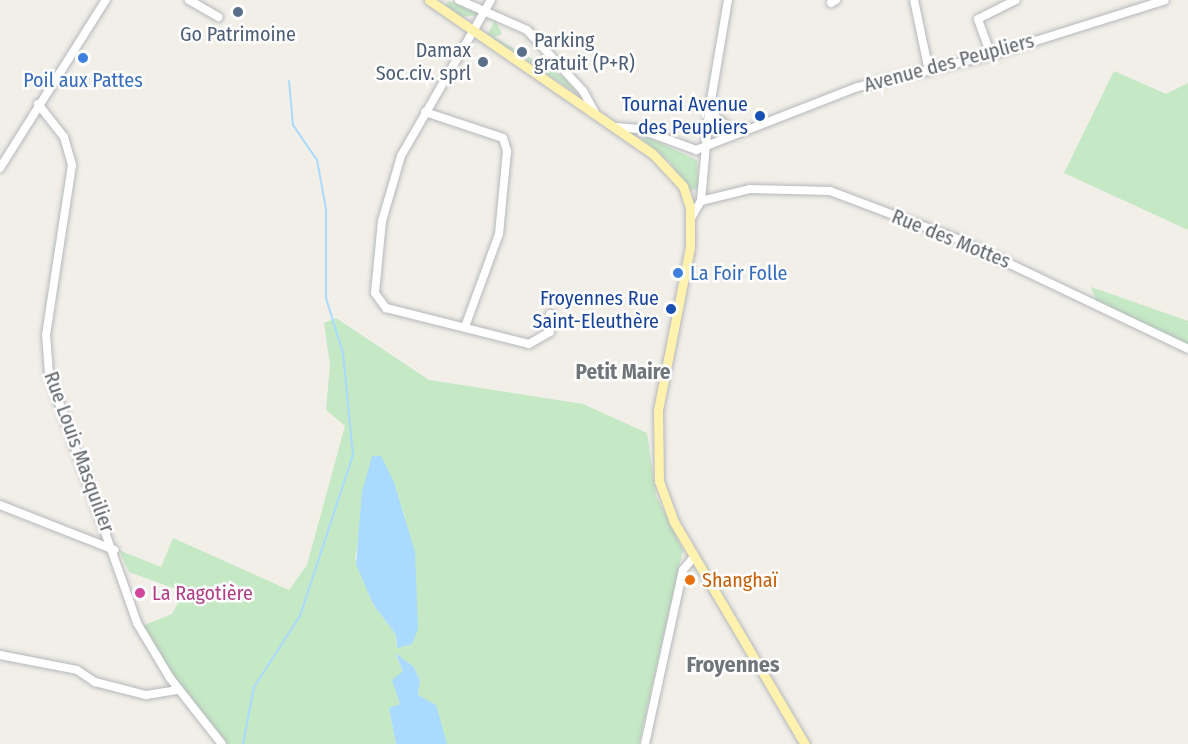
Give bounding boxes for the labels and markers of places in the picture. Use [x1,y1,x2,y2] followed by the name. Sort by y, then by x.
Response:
[231,5,245,19] marker: Go Patrimoine
[180,22,296,46] place label: Go Patrimoine
[534,28,635,75] place label: Parking gratuit (P+R)
[376,39,471,86] place label: Damax Soc.civ. sprl
[515,45,529,59] marker: Parking gratuit (P+R)
[76,51,90,65] marker: Poil aux Pattes
[476,55,490,69] marker: Damax Soc.civ. sprl
[23,68,143,92] place label: Poil aux Pattes
[622,92,748,139] place label: Tournai Avenue des Peupliers
[753,109,767,123] marker: Tournai Avenue des Peupliers
[690,261,787,285] place label: La Foir Folle
[671,266,685,280] marker: La Foir Folle
[533,286,659,333] place label: Froyennes Rue Saint-Eleuthère
[664,302,678,316] marker: Froyennes Rue Saint-Eleuthère
[702,568,778,592] place label: Shanghaï
[683,573,697,587] marker: Shanghaï
[152,581,253,605] place label: La Ragotière
[133,586,147,600] marker: La Ragotière

